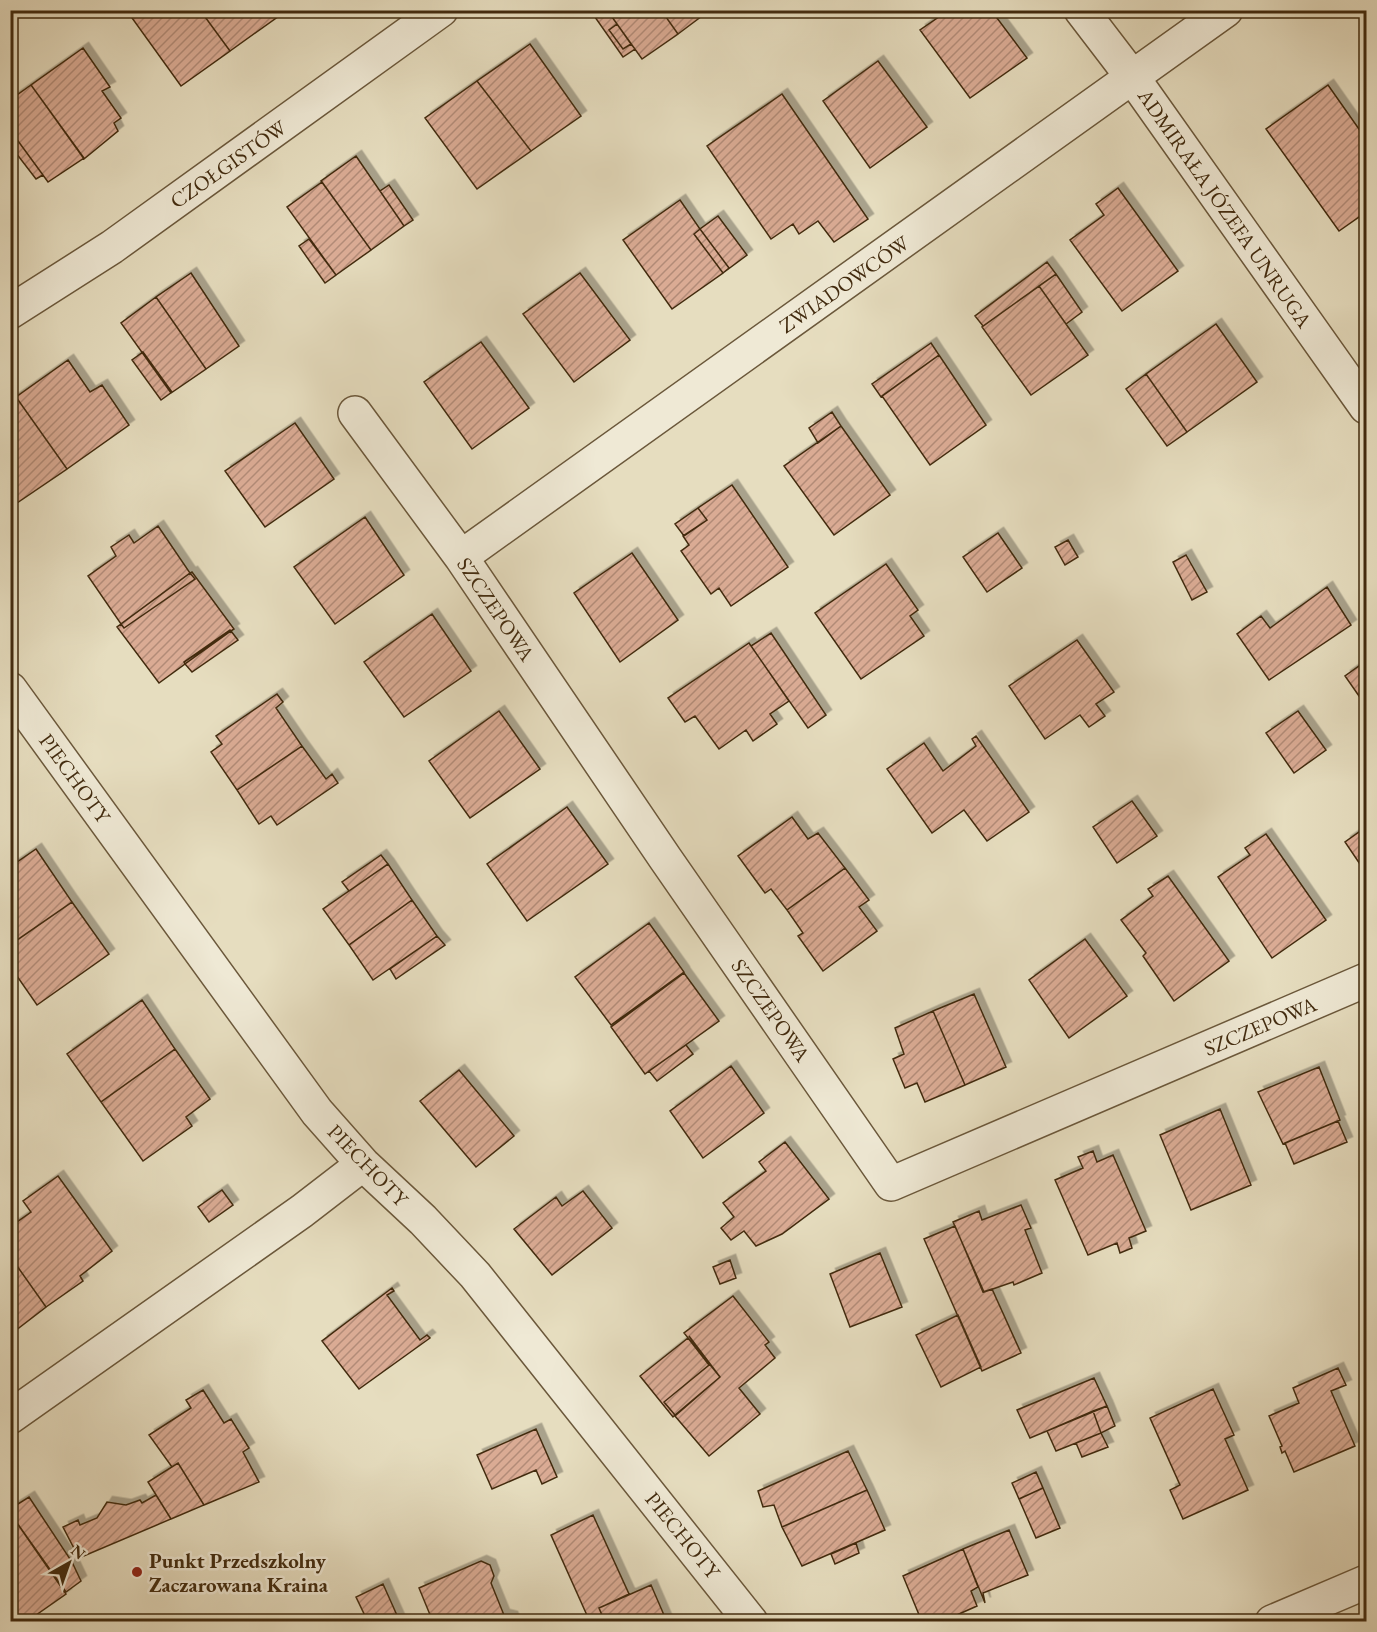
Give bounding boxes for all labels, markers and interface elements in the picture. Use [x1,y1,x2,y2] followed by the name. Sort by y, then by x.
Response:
[1131,82,1318,333] street label: ADMIRAŁA JÓZEFA UNRUGA
[164,113,292,214] street label: CZOŁGISTÓW
[774,229,915,339] street label: ZWIADOWCÓW
[451,552,541,667] street label: SZCZEPOWA
[33,728,118,830] street label: PIECHOTY
[726,953,817,1067] street label: SZCZEPOWA
[1200,990,1321,1062] street label: SZCZEPOWA
[322,1118,415,1213] street label: PIECHOTY
[640,1486,727,1585] street label: PIECHOTY
[39,1533,99,1593] north arrow
[67,1540,90,1564] text: N
[149,1547,329,1598] place label: Punkt Przedszkolny Zaczarowana Kraina
[130,1565,144,1579] marker: Punkt Przedszkolny Zaczarowana Kraina

